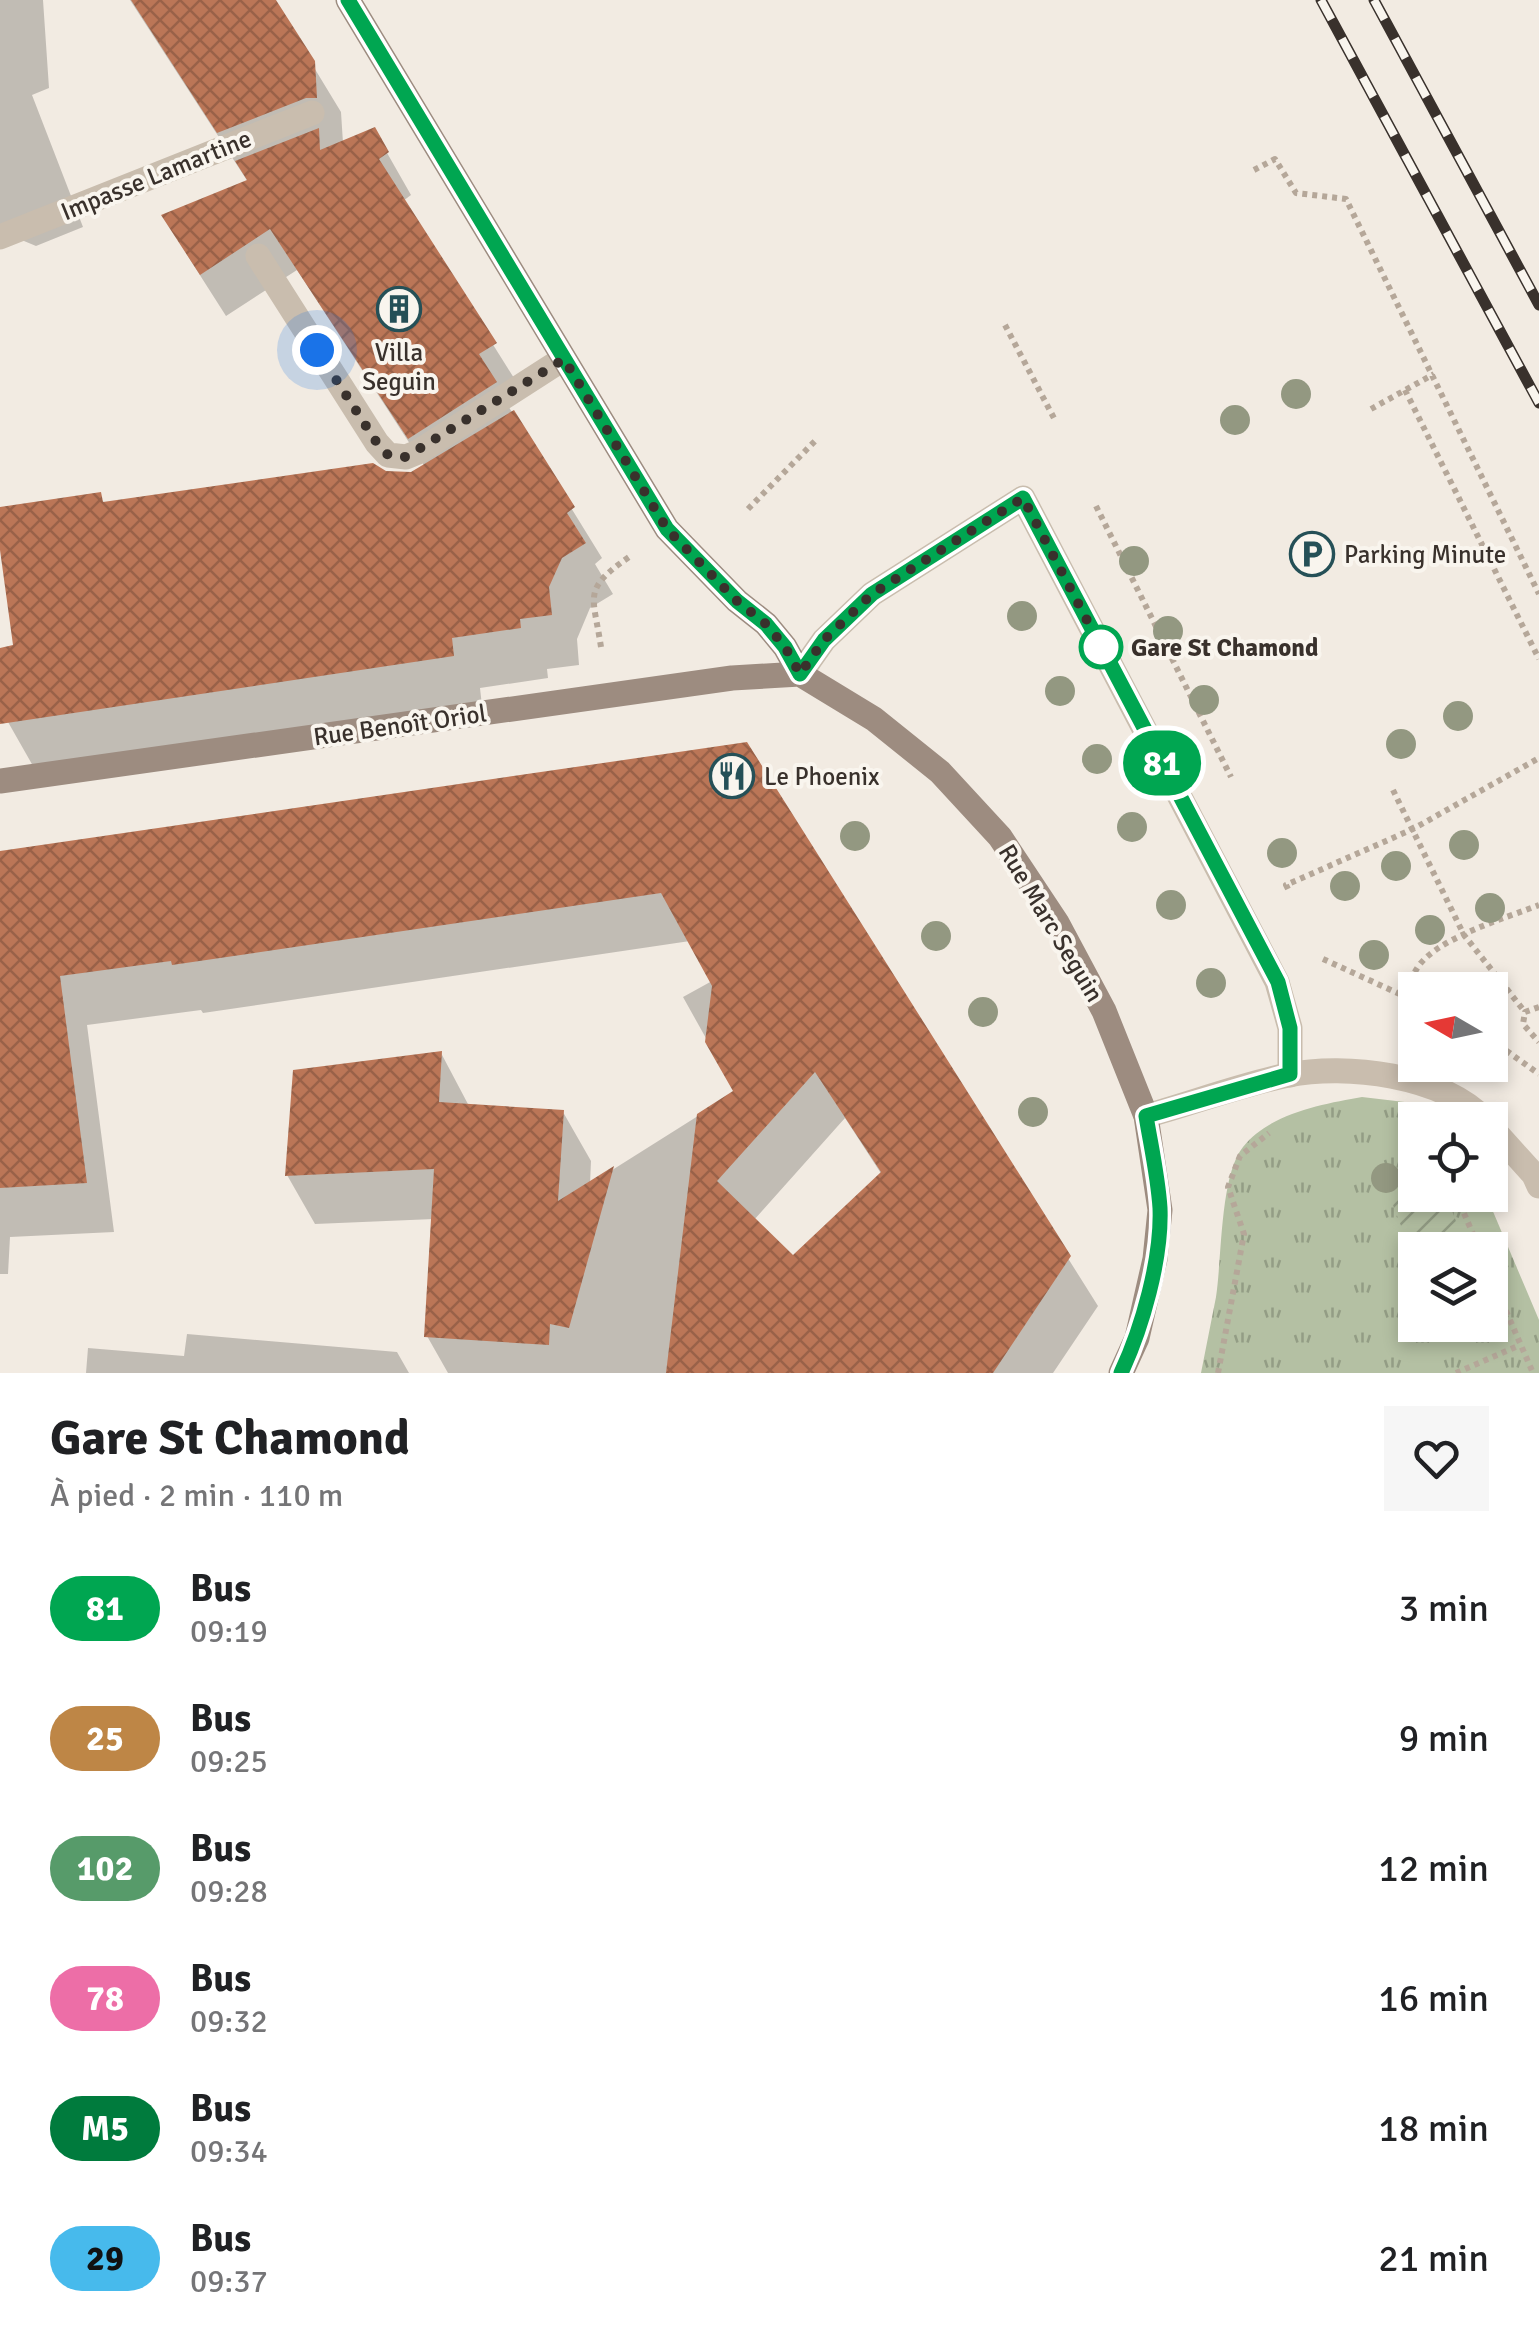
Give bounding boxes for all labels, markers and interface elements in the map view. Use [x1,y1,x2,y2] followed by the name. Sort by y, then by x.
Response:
[56,123,256,227] street label: Impasse Lamartine
[376,286,422,332] building icon: Villa Seguin
[292,325,342,375] your location
[362,337,436,397] place label: Villa Seguin
[1289,531,1335,577] parking icon: Parking Minute
[1344,539,1506,570] place label: Parking Minute
[1080,626,1122,668] marker: Gare St Chamond
[1131,632,1318,663] place label: Gare St Chamond
[311,698,489,752] street label: Rue Benoît Oriol
[1117,730,1207,796] line badge: 81
[1143,742,1181,785] text: 81
[709,753,755,799] restaurant icon: Le Phoenix
[764,761,880,792] place label: Le Phoenix
[992,838,1110,1008] street label: Rue Marc Seguin
[1398,972,1508,1082] north arrow
[1398,972,1508,1342] map controls
[1398,1102,1508,1212] button: locate
[1398,1232,1508,1342] button: layers
[1384,1406,1489,1511] button: heart
[50,1409,410,1468] text: Gare St Chamond
[50,1476,343,1515] text: À pied · 2 min · 110 m
[190,1565,251,1612] text: Bus
[1399,1585,1489,1632] text: 3 min
[86,1587,124,1630] text: 81
[190,1612,268,1651] text: 09:19
[190,1695,251,1742] text: Bus
[1399,1715,1489,1762] text: 9 min
[86,1717,124,1760] text: 25
[190,1742,268,1781] text: 09:25
[190,1825,251,1872] text: Bus
[1378,1845,1489,1892] text: 12 min
[77,1847,133,1890] text: 102
[190,1872,268,1911] text: 09:28
[190,1955,251,2002] text: Bus
[1378,1975,1489,2022] text: 16 min
[86,1977,124,2020] text: 78
[190,2002,268,2041] text: 09:32
[190,2085,251,2132] text: Bus
[1378,2105,1489,2152] text: 18 min
[81,2107,129,2150] text: M5
[190,2132,268,2171] text: 09:34
[190,2215,251,2262] text: Bus
[1378,2235,1489,2282] text: 21 min
[86,2237,124,2280] text: 29
[190,2262,268,2301] text: 09:37

